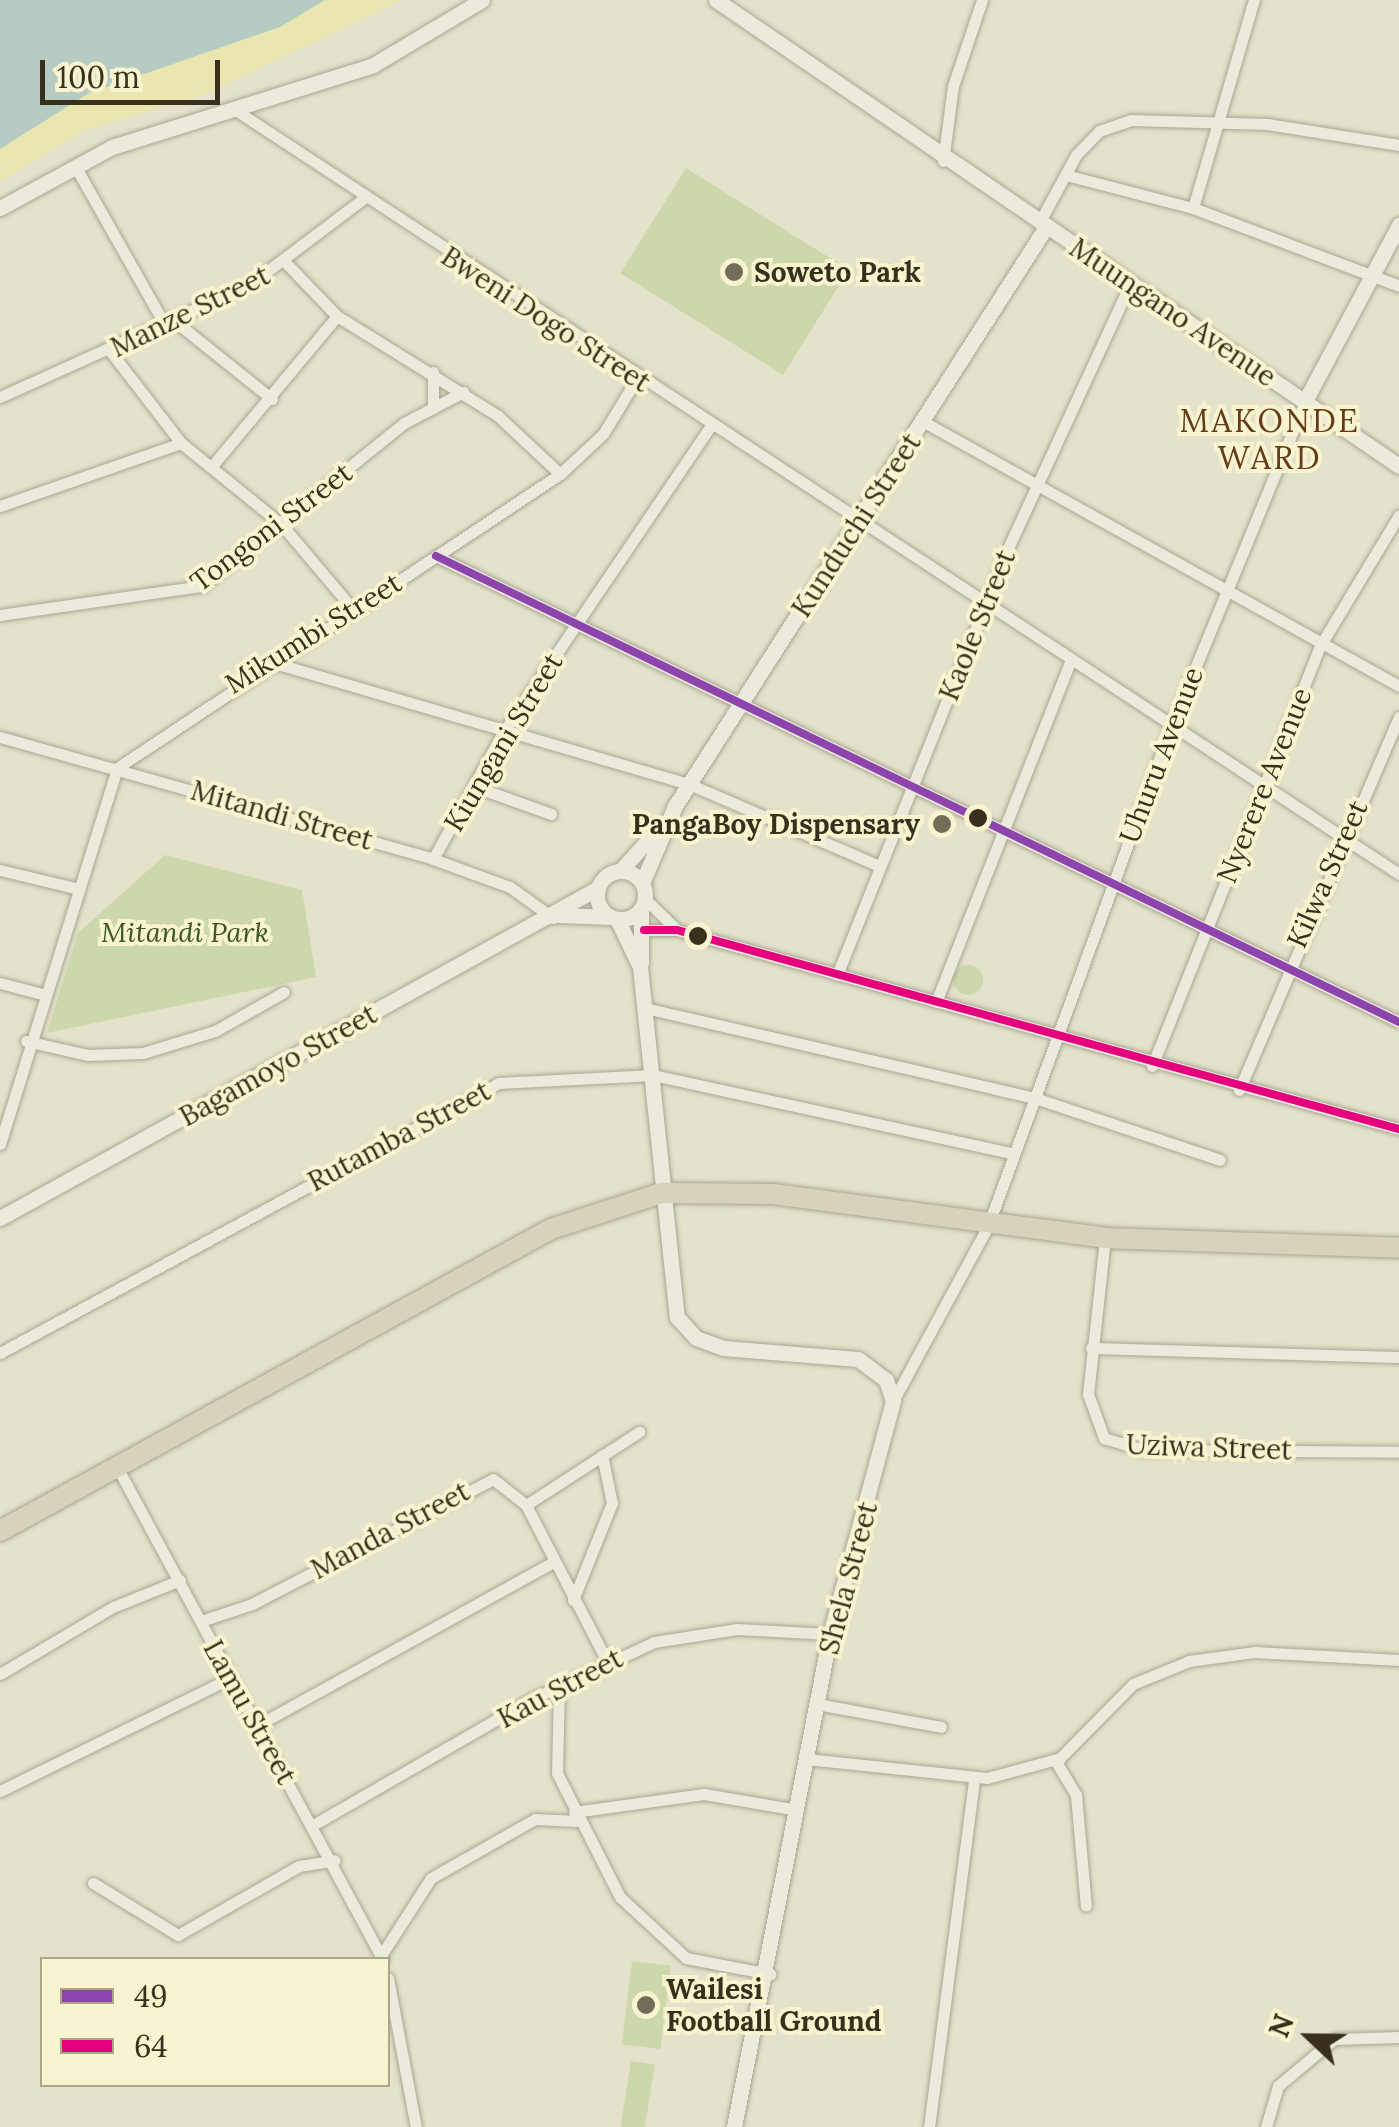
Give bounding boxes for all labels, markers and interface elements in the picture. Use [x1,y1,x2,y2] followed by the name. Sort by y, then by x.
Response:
[45,40,225,102] scale bar
[57,58,140,96] text: 100 m
[1063,230,1283,394] street label: Muungano Avenue
[435,239,657,399] street label: Bweni Dogo Street
[754,255,921,289] place label: Soweto Park
[105,258,275,364] street label: Manze Street
[723,261,745,283] marker: Soweto Park
[1180,403,1360,478] district label: MAKONDE WARD
[784,427,928,623] street label: Kunduchi Street
[184,455,358,599] street label: Tongoni Street
[932,545,1022,705] street label: Kaole Street
[219,565,407,701] street label: Mikumbi Street
[437,647,569,837] street label: Kiungani Street
[1112,662,1210,848] street label: Uhuru Avenue
[1210,683,1318,887] street label: Nyerere Avenue
[187,773,377,857] street label: Mitandi Street
[1280,795,1374,953] street label: Kilwa Street
[632,807,920,841] place label: PangaBoy Dispensary
[968,808,988,828] unlabelled marker
[929,811,955,837] marker: PangaBoy Dispensary
[101,915,269,949] park label: Mitandi Park
[688,926,708,946] unlabelled marker
[173,997,383,1133] street label: Bagamoyo Street
[302,1074,496,1198] street label: Rutamba Street
[1126,1427,1292,1467] street label: Uziwa Street
[305,1474,475,1586] street label: Manda Street
[812,1498,884,1658] street label: Shela Street
[197,1634,303,1790] street label: Lamu Street
[492,1641,628,1735] street label: Kau Street
[40,1957,390,2087] legend
[666,1972,881,2038] place label: Wailesi Football Ground
[134,1977,168,2015] text: 49
[1259,1987,1359,2087] north arrow
[635,1994,657,2016] marker: Wailesi Football Ground
[1260,2009,1302,2043] text: N
[134,2027,168,2065] text: 64

